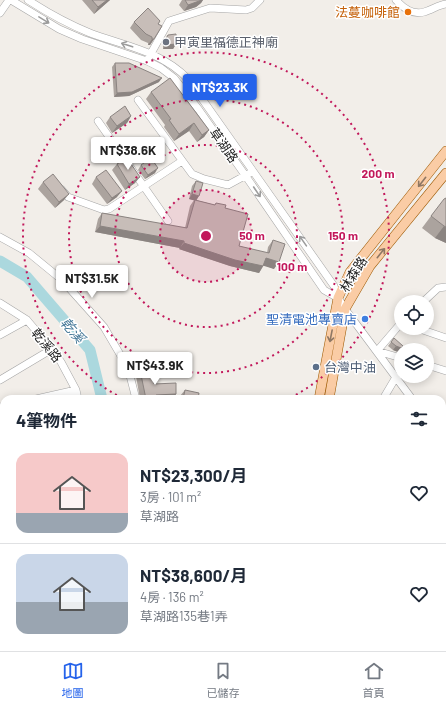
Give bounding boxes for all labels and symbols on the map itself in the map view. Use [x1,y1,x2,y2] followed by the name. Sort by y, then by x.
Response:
[335,4,400,20] place label: 法蔓咖啡館
[403,7,413,17] marker: 法蔓咖啡館
[38,16,49,24] one-way arrow
[174,34,278,50] place label: 甲寅里福德正神廟
[161,37,171,47] marker: 甲寅里福德正神廟
[120,41,133,48] one-way arrow
[179,74,261,108] pin: NT$23.3K
[206,124,242,166] street label: 草湖路
[87,137,169,171] pin: NT$38.6K
[362,166,394,180] text: 200 m
[418,176,426,187] one-way arrow
[253,186,261,197] one-way arrow
[239,228,265,242] text: 50 m
[328,228,358,242] text: 150 m
[199,229,213,243] centre of rings
[299,236,307,247] one-way arrow
[376,247,385,258] one-way arrow
[336,253,370,295] street label: 林森路
[277,259,307,273] text: 100 m
[51,265,133,299] pin: NT$31.5K
[266,311,357,327] place label: 聖清電池專賣店
[57,314,90,348] water label: 乾溪
[360,314,370,324] marker: 聖清電池專賣店
[29,325,65,365] street label: 乾溪路
[327,329,335,342] one-way arrow
[114,352,196,386] pin: NT$43.9K
[324,359,376,375] place label: 台灣中油
[311,362,321,372] marker: 台灣中油

